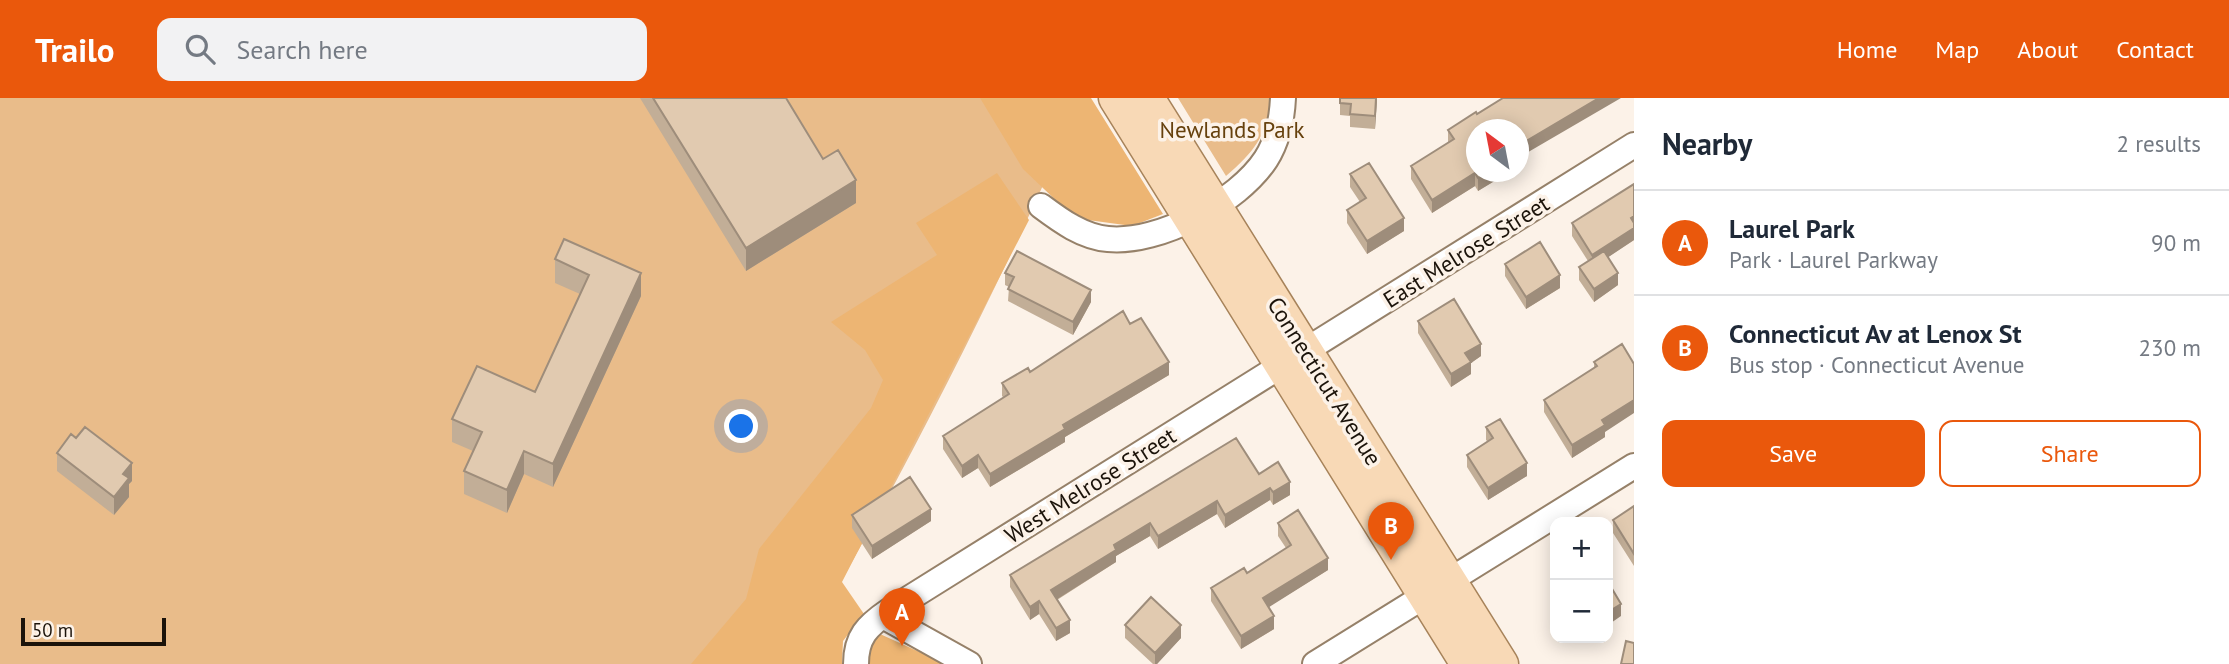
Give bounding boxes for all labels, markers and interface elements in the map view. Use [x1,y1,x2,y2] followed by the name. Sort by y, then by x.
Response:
[157,18,647,81] search box
[35,28,115,71] text: Trailo
[181,30,219,68] icon: search
[237,33,368,66] text: Search here
[1837,34,1897,65] text: Home
[1935,34,1979,65] text: Map
[2017,34,2078,65] text: About
[2116,34,2194,65] text: Contact
[1159,115,1305,144] park label: Newlands Park
[1466,119,1529,182] north arrow
[1662,124,1752,163] text: Nearby
[2117,129,2201,158] text: 2 results
[1378,188,1555,314] street label: East Melrose Street
[1729,212,1855,245] text: Laurel Park
[1678,228,1692,257] text: A
[2151,228,2201,257] text: 90 m
[1729,245,1938,274] text: Park · Laurel Parkway
[1261,291,1389,471] street label: Connecticut Avenue
[1729,317,2022,350] text: Connecticut Av at Lenox St
[1678,333,1692,362] text: B
[2139,333,2201,362] text: 230 m
[1729,350,2024,379] text: Bus stop · Connecticut Avenue
[724,409,758,443] your location
[1662,420,1925,487] button: Save
[1939,420,2201,487] button: Share
[999,421,1181,549] street label: West Melrose Street
[1368,502,1414,560] pin: B
[1550,517,1613,643] map controls
[1550,517,1613,580] button: +
[1550,580,1613,643] button: −
[879,588,925,646] pin: A
[21,615,166,647] scale bar
[32,618,73,642] text: 50 m

